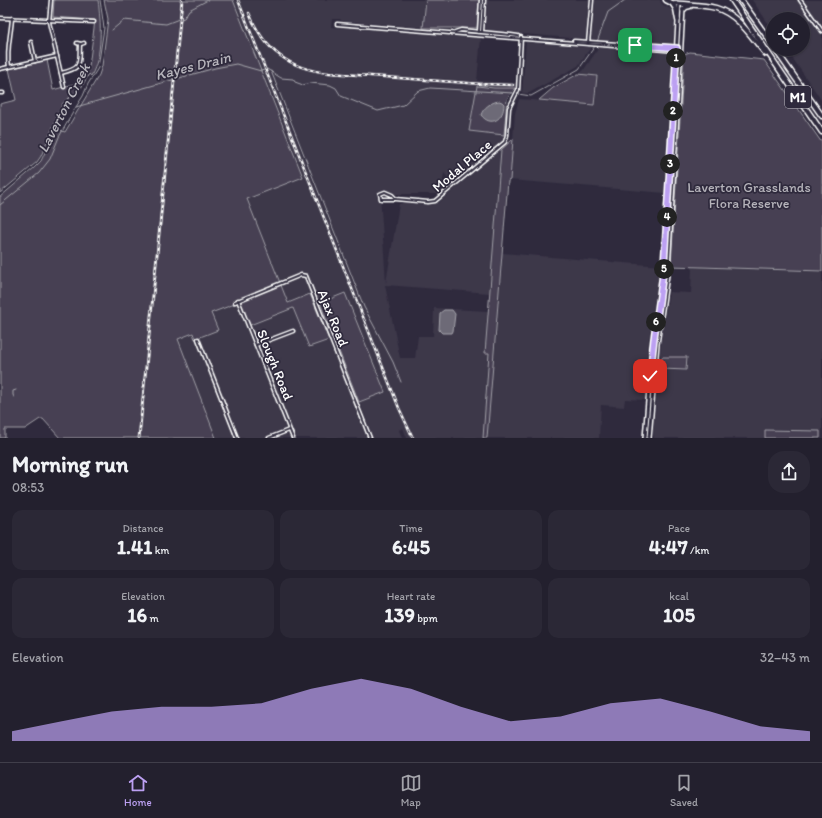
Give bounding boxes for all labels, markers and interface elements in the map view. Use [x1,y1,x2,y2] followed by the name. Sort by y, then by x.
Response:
[766,12,810,56] map controls
[766,12,810,56] button: locate
[618,28,652,62] pin
[624,34,646,56] icon: arrive
[153,48,233,84] water label: Kayes Drain
[666,48,686,68] pin: 1
[673,51,679,64] text: 1
[34,59,95,156] water label: Laverton Creek
[785,86,811,108] road number: M1
[663,101,683,121] pin: 2
[670,104,676,117] text: 2
[429,136,495,196] street label: Modal Place
[660,154,680,174] pin: 3
[667,157,673,170] text: 3
[687,179,811,212] park label: Laverton Grasslands Flora Reserve
[657,207,677,227] pin: 4
[664,210,670,223] text: 4
[654,259,674,279] pin: 5
[661,262,667,275] text: 5
[314,287,352,349] street label: Ajax Road
[646,312,666,332] pin: 6
[653,315,659,328] text: 6
[253,327,297,403] street label: Slough Road
[633,359,667,393] pin
[639,365,661,387] icon: check
[12,451,128,478] text: Morning run
[768,451,810,493] button: share
[12,480,44,495] text: 08:53
[122,522,164,535] text: Distance
[399,522,423,535] text: Time
[668,522,690,535] text: Pace
[117,535,152,559] text: 1.41
[392,535,430,559] text: 6:45
[649,535,688,559] text: 4:47
[152,544,169,557] text: km
[688,544,709,557] text: /km
[121,590,165,603] text: Elevation
[387,590,435,603] text: Heart rate
[669,590,689,603] text: kcal
[127,603,147,627] text: 16
[384,603,415,627] text: 139
[663,603,695,627] text: 105
[147,612,159,625] text: m
[415,612,438,625] text: bpm
[12,650,64,665] text: Elevation
[760,650,810,665] text: 32–43 m
[124,772,152,809] tab: Home
[400,772,422,809] tab: Map
[670,772,698,809] tab: Saved

